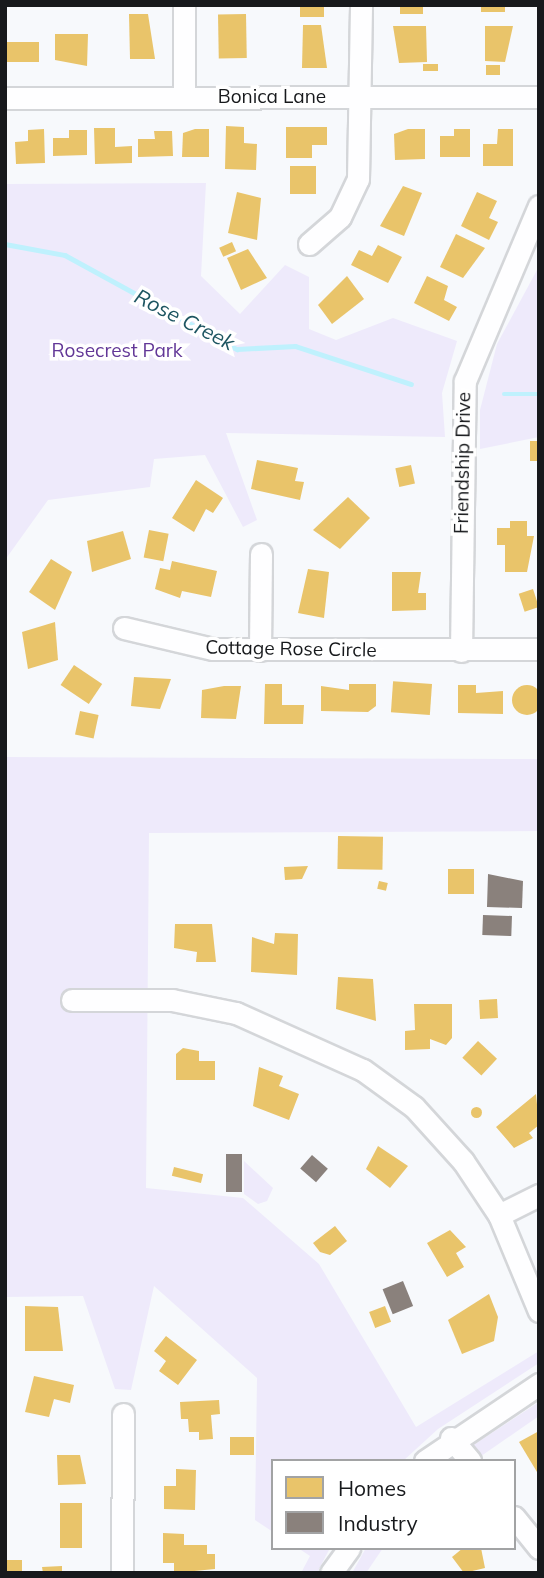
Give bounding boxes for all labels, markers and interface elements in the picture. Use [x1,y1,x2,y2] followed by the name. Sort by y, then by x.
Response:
[218,86,326,108] street label: Bonica Lane
[131,283,239,355] water label: Rose Creek
[52,340,182,362] park label: Rosecrest Park
[450,392,476,534] street label: Friendship Drive
[205,636,377,662] street label: Cottage Rose Circle
[271,1459,516,1550] legend
[338,1475,406,1501] text: Homes
[338,1510,418,1536] text: Industry

